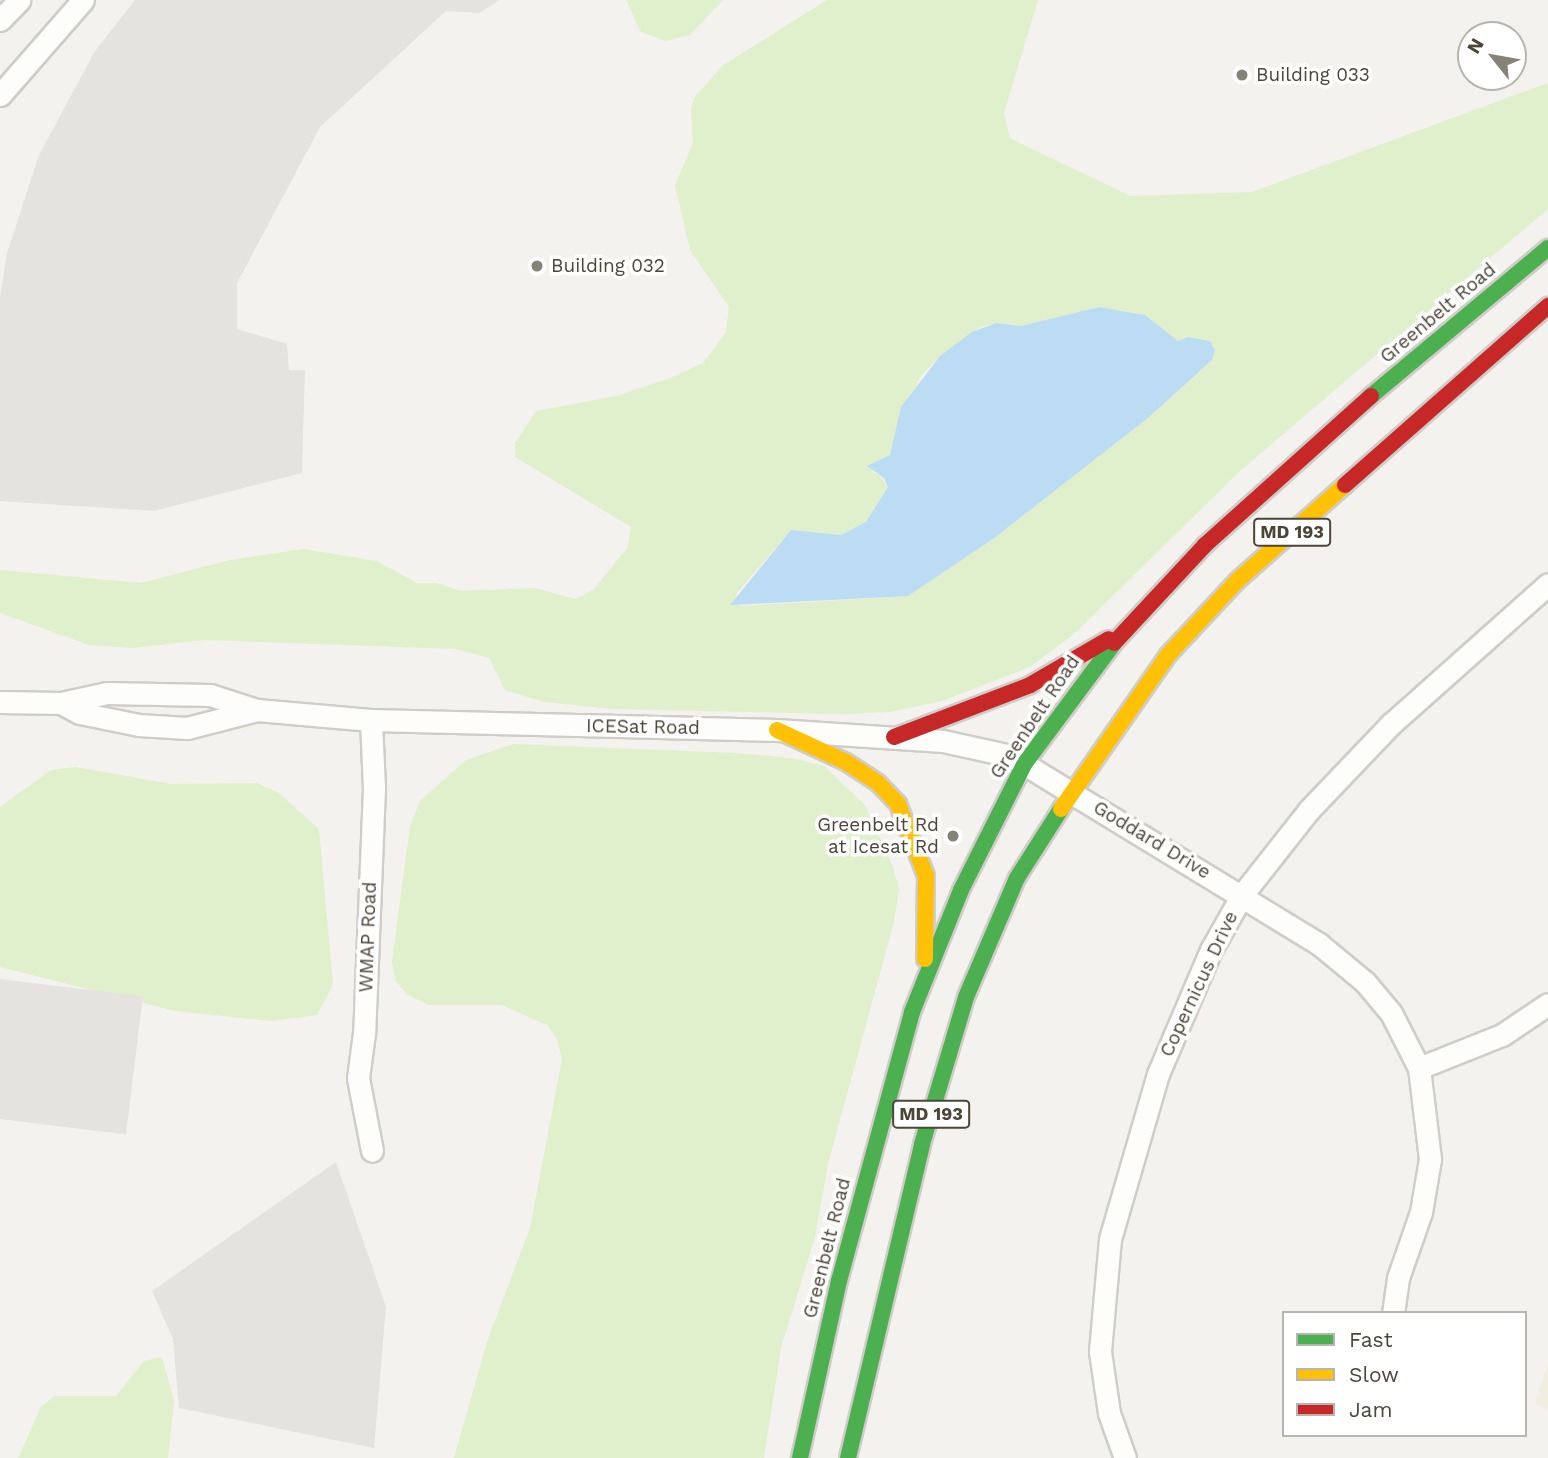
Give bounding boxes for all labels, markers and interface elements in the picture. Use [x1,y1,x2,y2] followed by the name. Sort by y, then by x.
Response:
[1457,21,1527,91] north arrow
[1462,34,1489,58] text: N
[1256,64,1370,86] place label: Building 033
[1234,67,1250,83] marker: Building 033
[551,255,665,277] place label: Building 032
[529,258,545,274] marker: Building 032
[1376,258,1500,368] street label: Greenbelt Road
[1252,518,1332,546] road number: MD 193
[985,651,1085,783] street label: Greenbelt Road
[586,715,700,739] street label: ICESat Road
[1089,796,1215,884] street label: Goddard Drive
[817,814,939,858] place label: Greenbelt Rd at Icesat Rd
[945,828,961,844] marker: Greenbelt Rd at Icesat Rd
[355,881,381,993] street label: WMAP Road
[1155,908,1243,1060] street label: Copernicus Drive
[891,1100,971,1128] road number: MD 193
[799,1175,855,1321] street label: Greenbelt Road
[1282,1311,1527,1437] legend
[1349,1327,1393,1352] text: Fast
[1349,1362,1399,1387] text: Slow
[1349,1397,1392,1422] text: Jam

